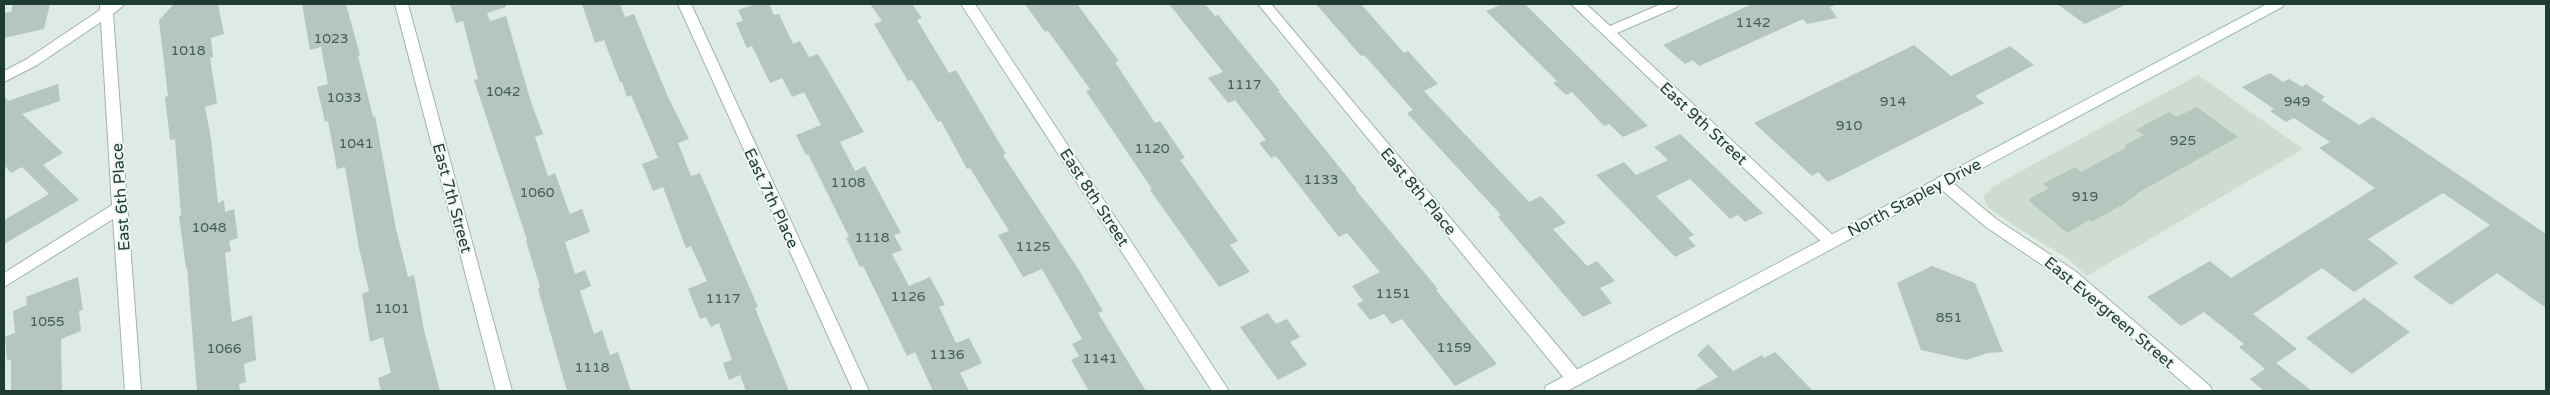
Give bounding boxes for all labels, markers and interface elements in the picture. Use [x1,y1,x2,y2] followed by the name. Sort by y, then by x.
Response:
[1735,14,1771,31] house number: 1142
[313,30,349,47] house number: 1023
[170,42,206,59] house number: 1018
[1226,76,1262,93] house number: 1117
[1655,78,1751,170] street label: East 9th Street
[485,83,521,100] house number: 1042
[326,89,362,106] house number: 1033
[1880,93,1906,110] house number: 914
[2284,93,2310,110] house number: 949
[1836,117,1862,134] house number: 910
[2170,132,2196,149] house number: 925
[338,135,374,152] house number: 1041
[1134,140,1170,157] house number: 1120
[428,141,476,255] street label: East 7th Street
[107,142,135,252] street label: East 6th Place
[1376,144,1461,240] street label: East 8th Place
[739,145,803,252] street label: East 7th Place
[1055,145,1133,250] street label: East 8th Street
[1844,154,1985,242] street label: North Stapley Drive
[1303,171,1339,188] house number: 1133
[830,174,866,191] house number: 1108
[519,184,555,201] house number: 1060
[2072,188,2098,205] house number: 919
[191,219,227,236] house number: 1048
[854,229,890,246] house number: 1118
[1015,238,1051,255] house number: 1125
[2040,252,2179,373] street label: East Evergreen Street
[1375,285,1411,302] house number: 1151
[890,288,926,305] house number: 1126
[705,290,741,307] house number: 1117
[374,300,410,317] house number: 1101
[1936,309,1962,326] house number: 851
[29,313,65,330] house number: 1055
[1436,339,1472,356] house number: 1159
[206,340,242,357] house number: 1066
[929,346,965,363] house number: 1136
[1082,350,1118,367] house number: 1141
[574,359,610,376] house number: 1118

